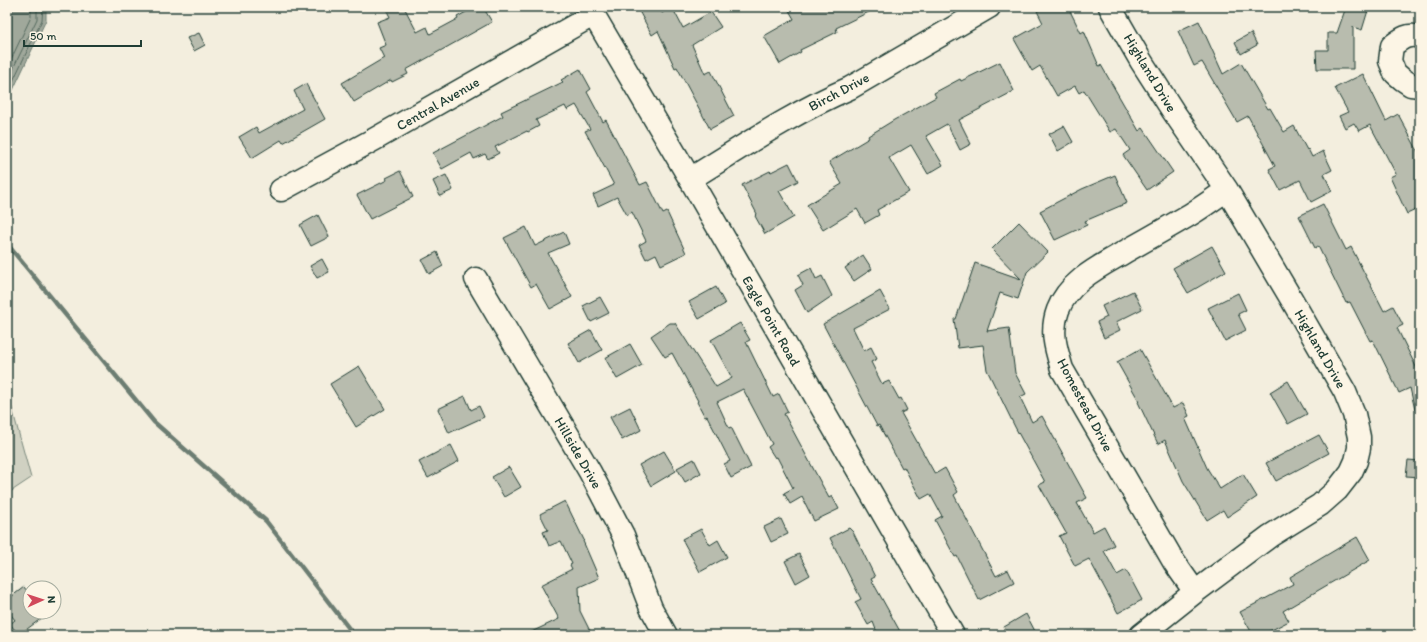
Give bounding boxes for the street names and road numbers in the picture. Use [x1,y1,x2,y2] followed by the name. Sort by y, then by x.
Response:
[1120,31,1180,116] street label: Highland Drive
[806,69,873,115] street label: Birch Drive
[394,73,483,135] street label: Central Avenue
[738,273,804,370] street label: Eagle Point Road
[1290,306,1350,392] street label: Highland Drive
[1053,356,1117,455] street label: Homestead Drive
[551,414,606,492] street label: Hillside Drive

